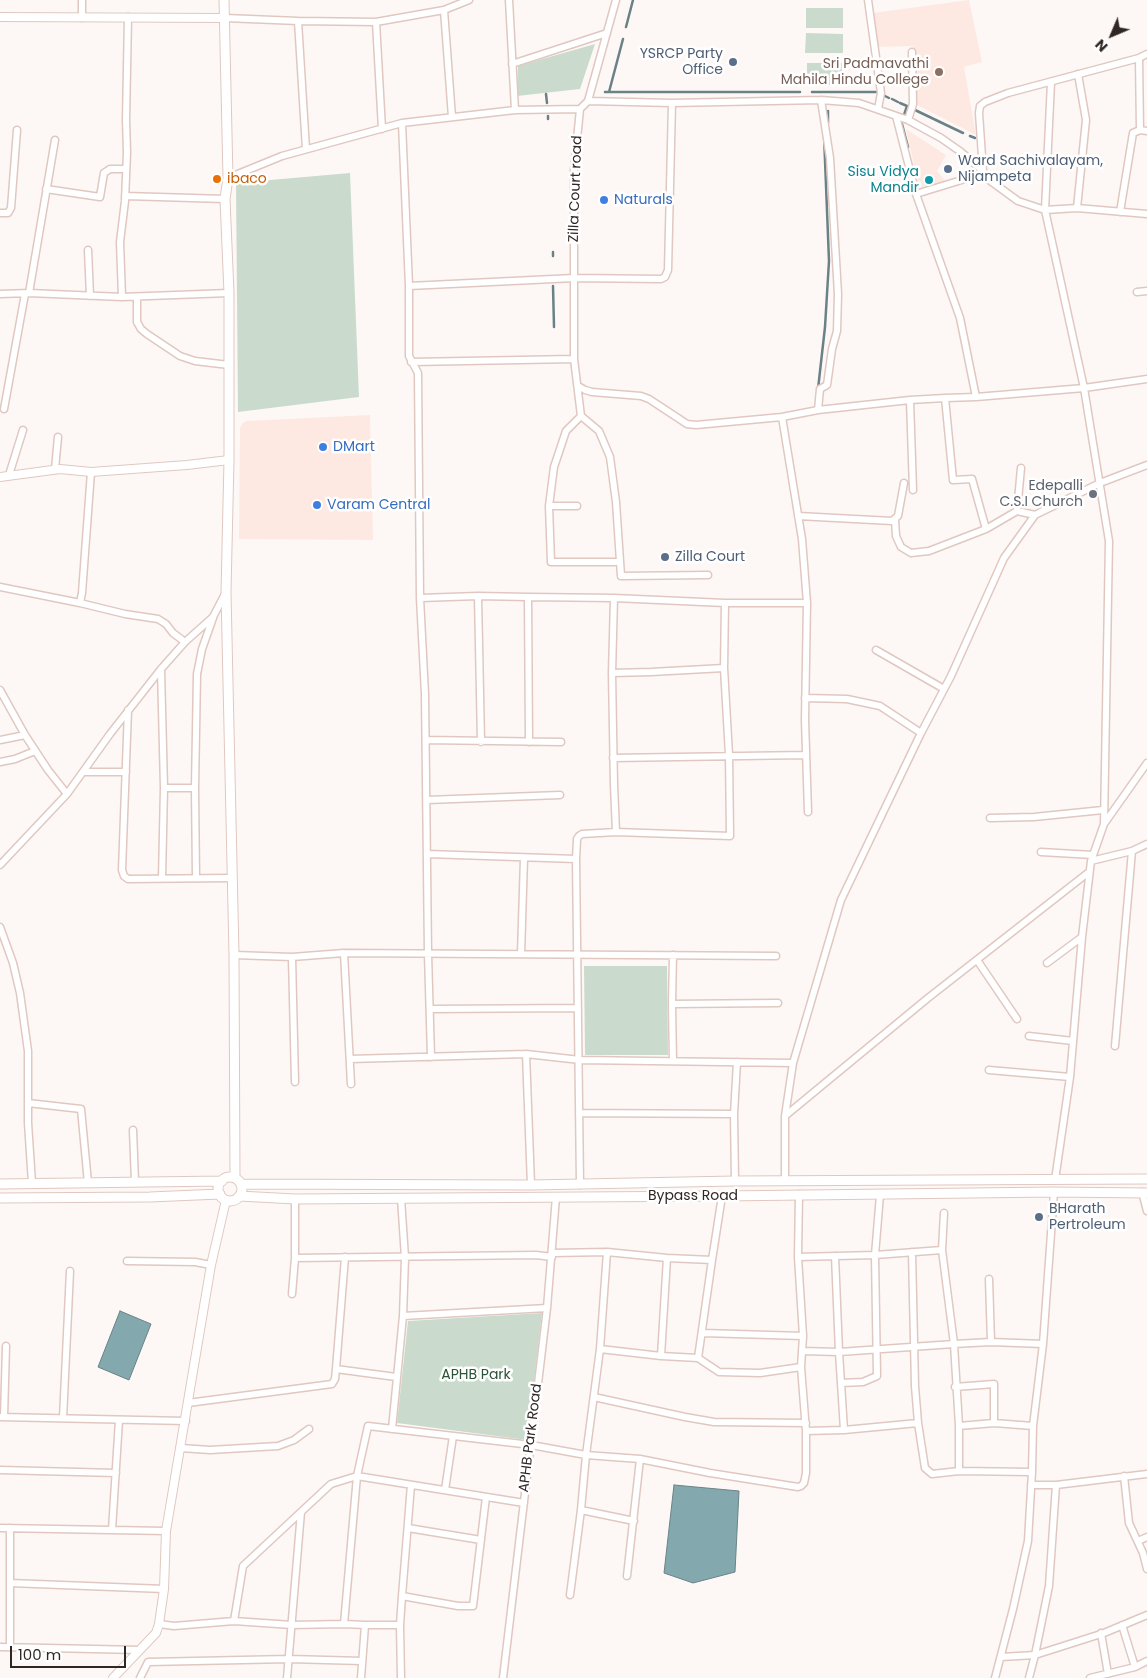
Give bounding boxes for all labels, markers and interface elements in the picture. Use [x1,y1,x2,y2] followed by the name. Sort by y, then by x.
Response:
[1087,10,1137,60] north arrow
[1091,35,1112,56] text: N
[640,46,723,78] place label: YSRCP Party Office
[727,56,739,68] marker: YSRCP Party Office
[781,56,929,88] place label: Sri Padmavathi Mahila Hindu College
[933,66,945,78] marker: Sri Padmavathi Mahila Hindu College
[566,135,586,243] street label: Zilla Court road
[958,153,1103,186] place label: Ward Sachivalayam, Nijampeta
[942,163,954,175] marker: Ward Sachivalayam, Nijampeta
[848,164,919,196] place label: Sisu Vidya Mandir
[227,171,267,187] place label: ibaco
[211,173,223,185] marker: ibaco
[923,174,935,186] marker: Sisu Vidya Mandir
[614,192,673,208] place label: Naturals
[598,194,610,206] marker: Naturals
[333,439,375,455] place label: DMart
[317,441,329,453] marker: DMart
[1000,478,1083,511] place label: Edepalli C.S.I Church
[1087,488,1099,500] marker: Edepalli C.S.I Church
[327,497,430,513] place label: Varam Central
[311,499,323,511] marker: Varam Central
[675,549,745,565] place label: Zilla Court
[659,551,671,563] marker: Zilla Court
[648,1188,738,1204] street label: Bypass Road
[1049,1201,1126,1234] place label: BHarath Pertroleum
[1033,1211,1045,1223] marker: BHarath Pertroleum
[441,1367,511,1383] park label: APHB Park
[516,1383,546,1493] street label: APHB Park Road
[12,1636,129,1668] scale bar
[18,1644,61,1665] text: 100 m

